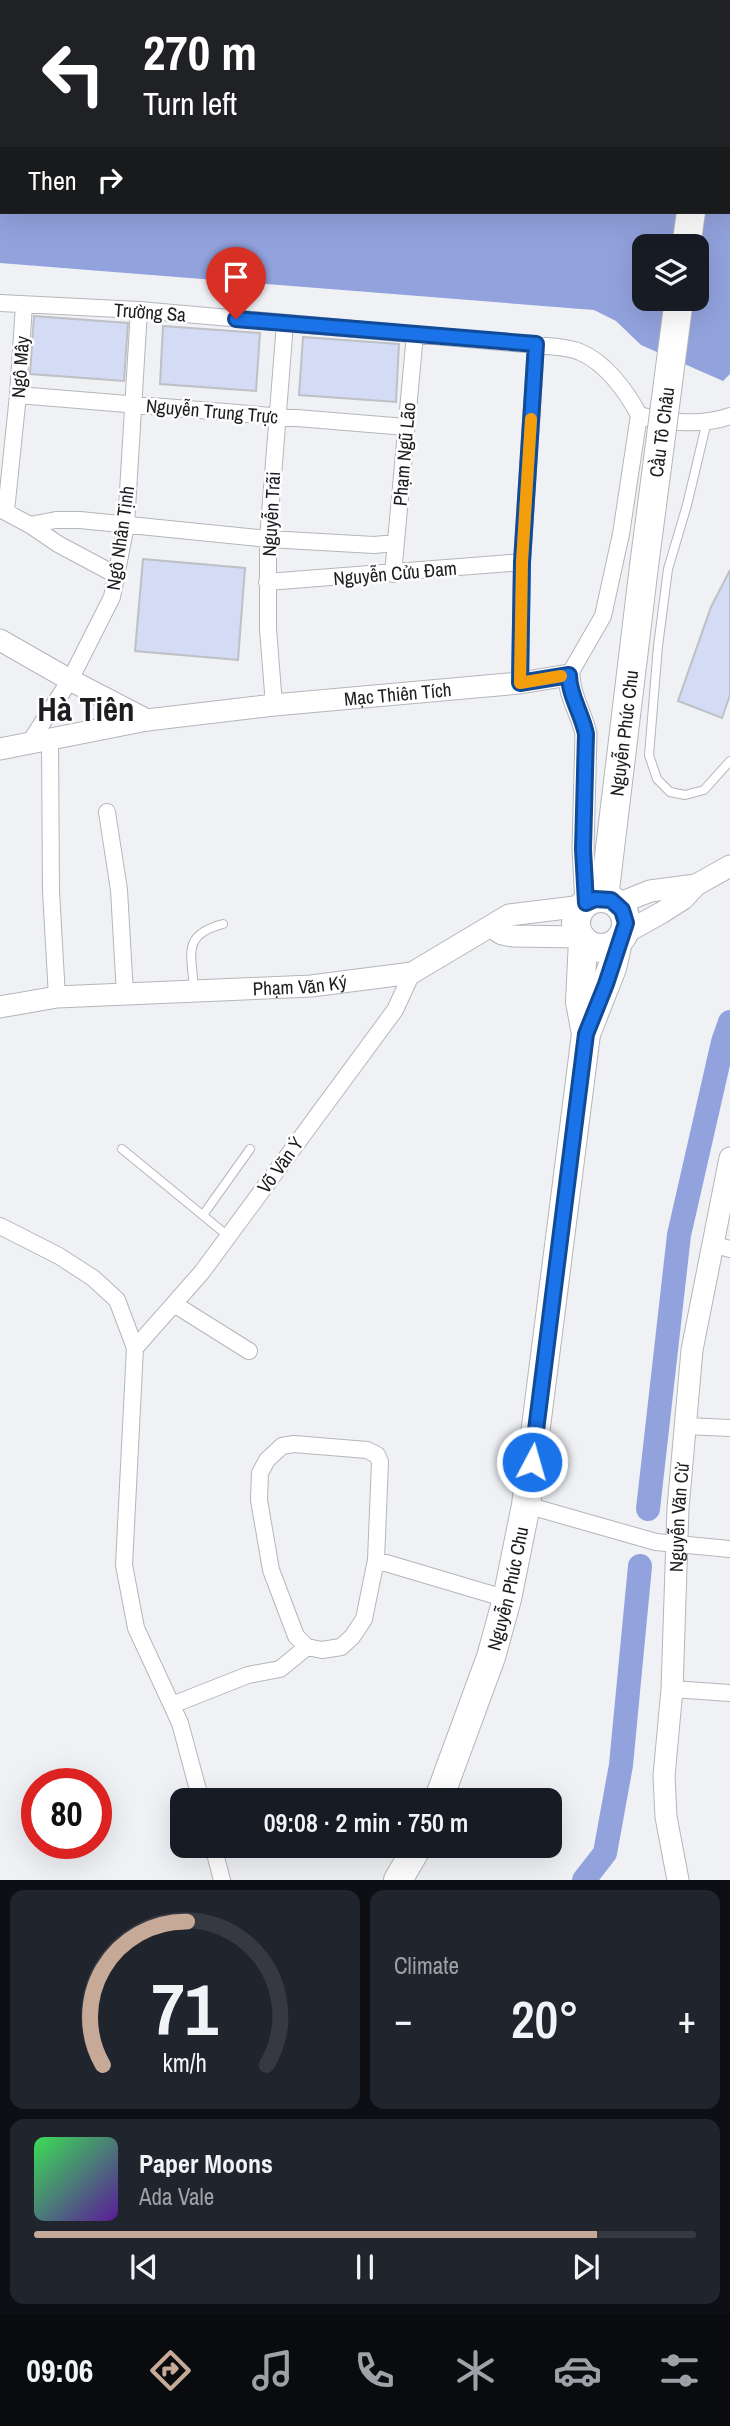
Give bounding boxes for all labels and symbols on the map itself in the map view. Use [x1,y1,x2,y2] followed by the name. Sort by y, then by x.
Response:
[206,247,266,319] pin
[113,297,187,328] street label: Trường Sa
[5,335,35,399] street label: Ngô Mây
[643,385,680,479] street label: Cầu Tô Châu
[145,392,279,430] street label: Nguyễn Trung Trực
[387,401,421,507] street label: Phạm Ngũ Lão
[256,471,286,557] street label: Nguyễn Trãi
[100,484,140,592] street label: Ngô Nhân Tịnh
[332,555,458,591] street label: Nguyễn Cửu Đam
[603,669,644,798] street label: Nguyễn Phúc Chu
[343,676,452,712] street label: Mạc Thiên Tích
[37,687,135,731] district label: Hà Tiên
[252,968,349,1002] street label: Phạm Văn Ký
[251,1131,310,1198] street label: Võ Văn Ý
[495,1425,569,1499] position arrow
[663,1461,695,1573] street label: Nguyễn Văn Cừ
[480,1524,534,1653] street label: Nguyễn Phúc Chu
[21,1768,112,1859] speed limit sign: 80

